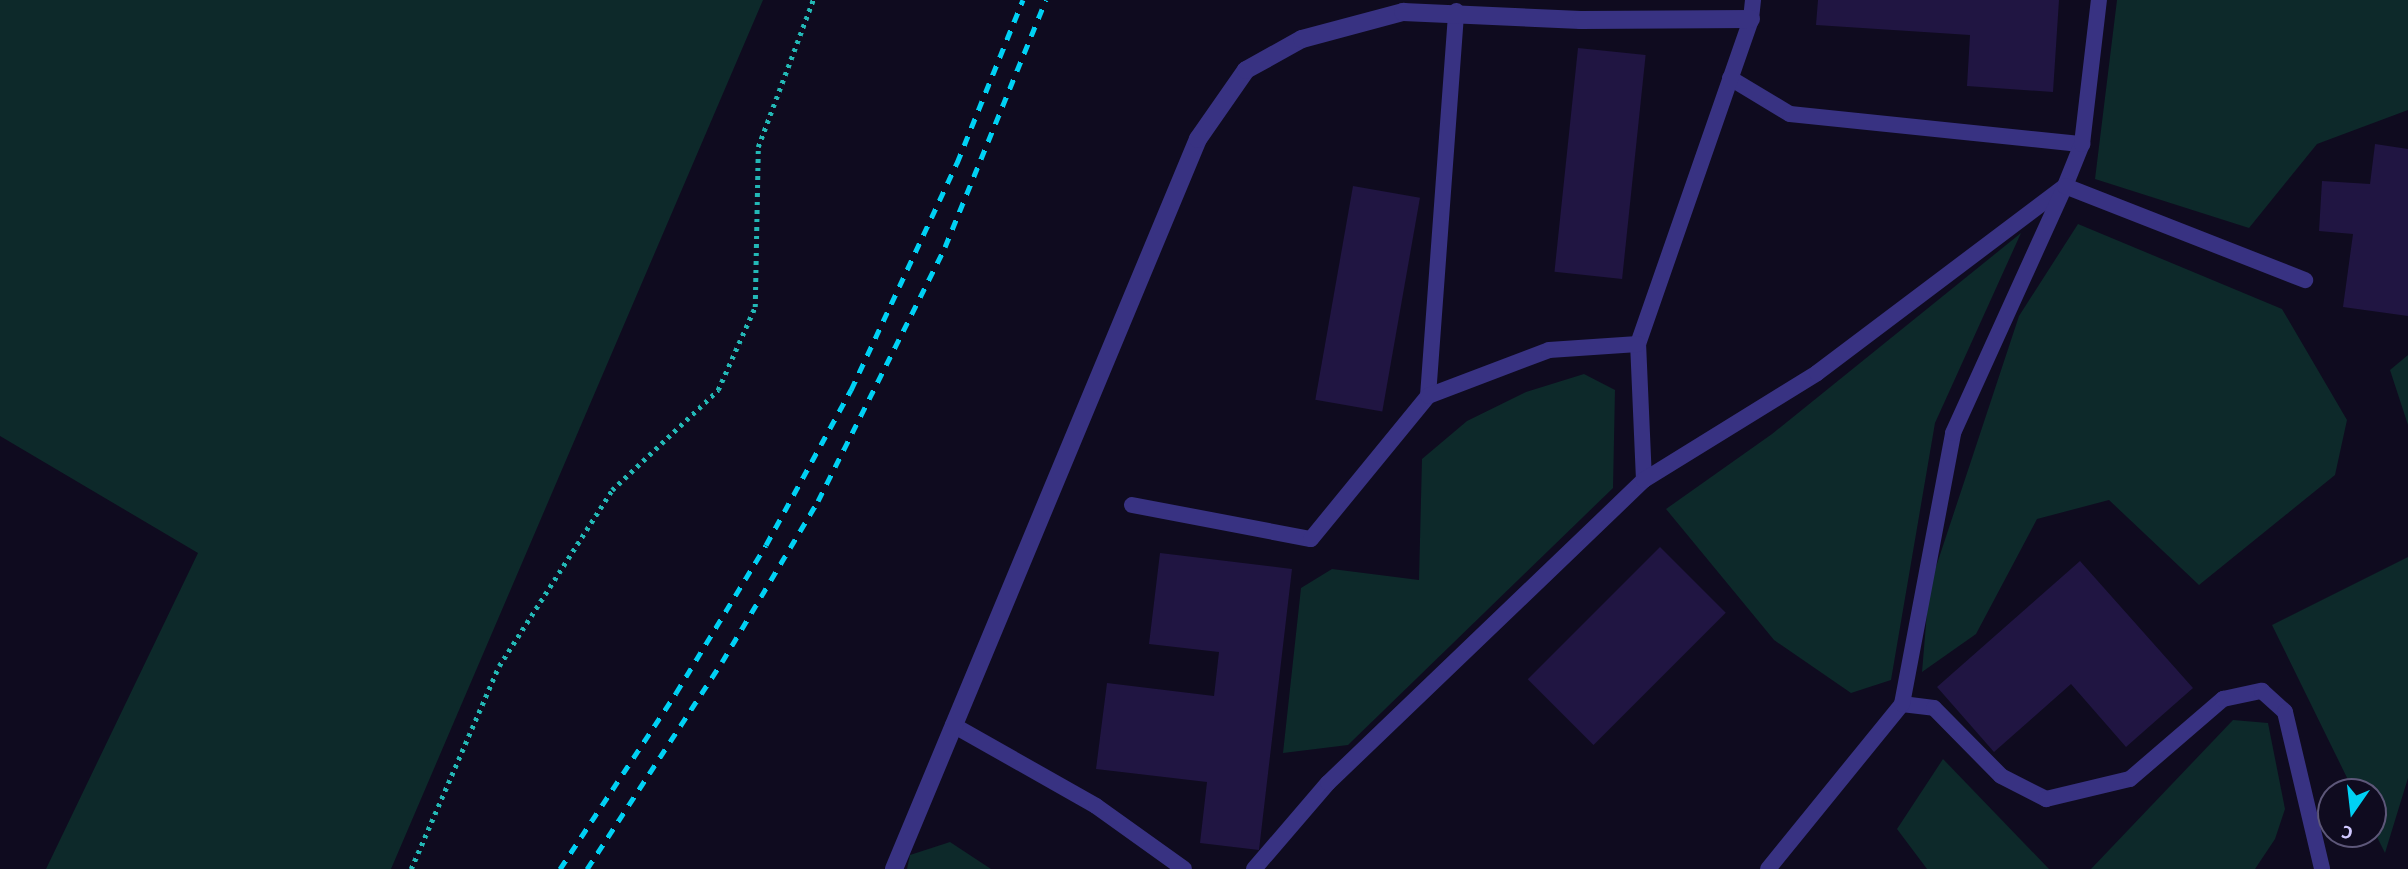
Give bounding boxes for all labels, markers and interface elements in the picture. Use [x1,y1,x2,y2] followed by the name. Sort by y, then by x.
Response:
[2317,778,2387,848] north arrow
[2340,821,2355,842] text: С

